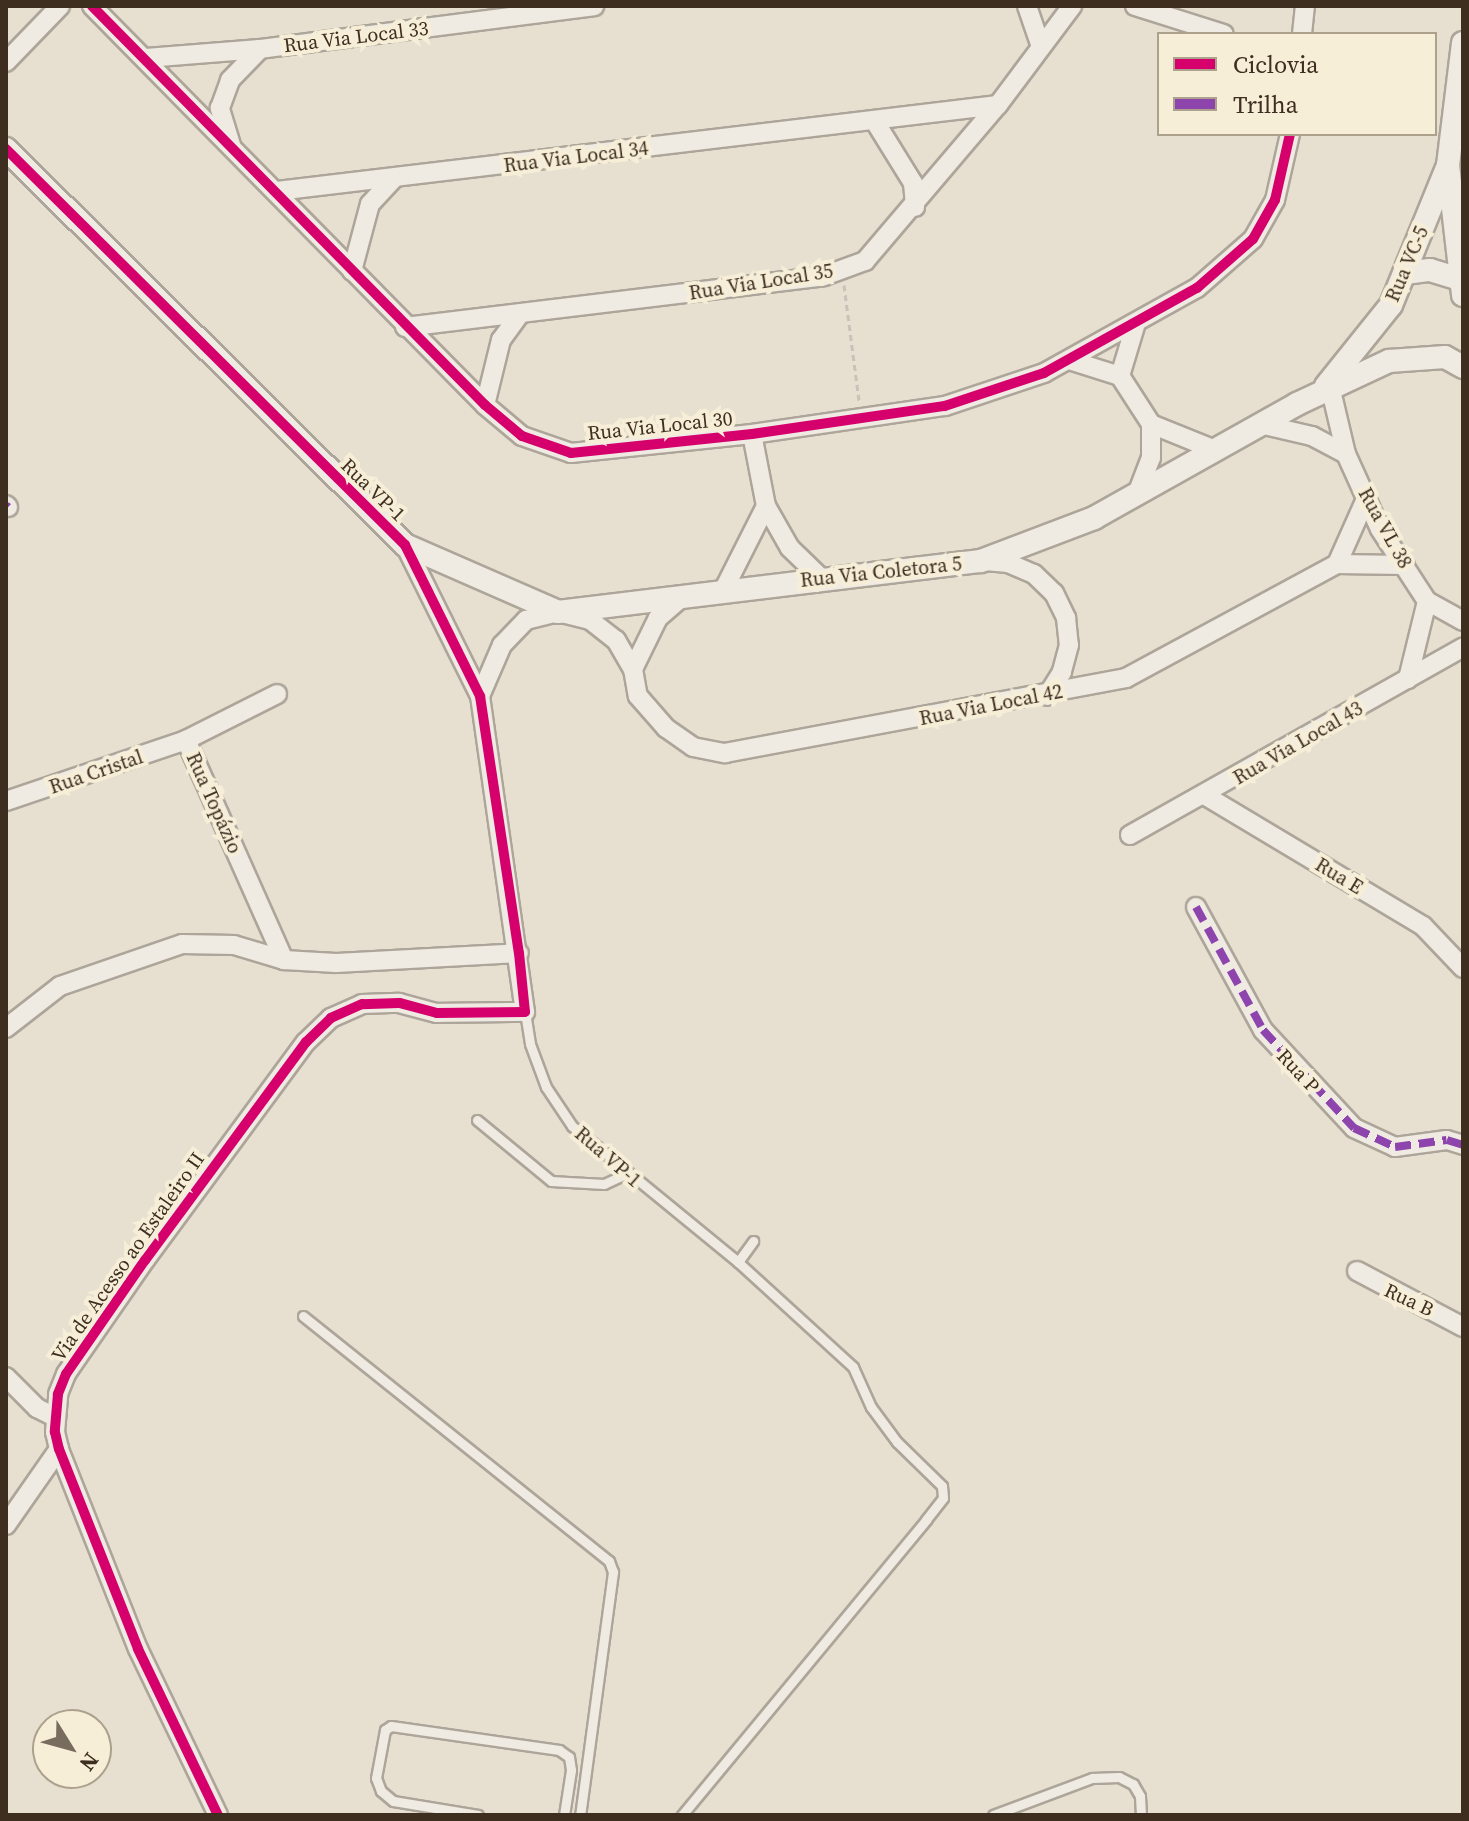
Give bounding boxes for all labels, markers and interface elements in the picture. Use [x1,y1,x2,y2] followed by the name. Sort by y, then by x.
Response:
[282,16,430,58] street label: Rua Via Local 33
[1157,32,1437,136] legend
[1233,48,1319,81] text: Ciclovia
[1233,88,1298,121] text: Trilha
[502,136,650,178] street label: Rua Via Local 34
[1380,222,1434,306] street label: Rua VC-5
[687,259,835,305] street label: Rua Via Local 35
[586,406,734,446] street label: Rua Via Local 30
[336,453,410,527] street label: Rua VP-1
[1353,483,1417,573] street label: Rua VL 38
[799,552,963,592] street label: Rua Via Coletora 5
[917,679,1065,731] street label: Rua Via Local 42
[1229,696,1367,790] street label: Rua Via Local 43
[46,745,146,799] street label: Rua Cristal
[181,748,247,858] street label: Rua Topázio
[1311,852,1367,900] street label: Rua E
[1272,1044,1324,1098] street label: Rua P
[570,1121,646,1193] street label: Rua VP-1
[47,1148,209,1366] street label: Via de Acesso ao Estaleiro II
[1380,1278,1438,1322] street label: Rua B
[32,1709,112,1789] north arrow
[73,1747,106,1778] text: N

